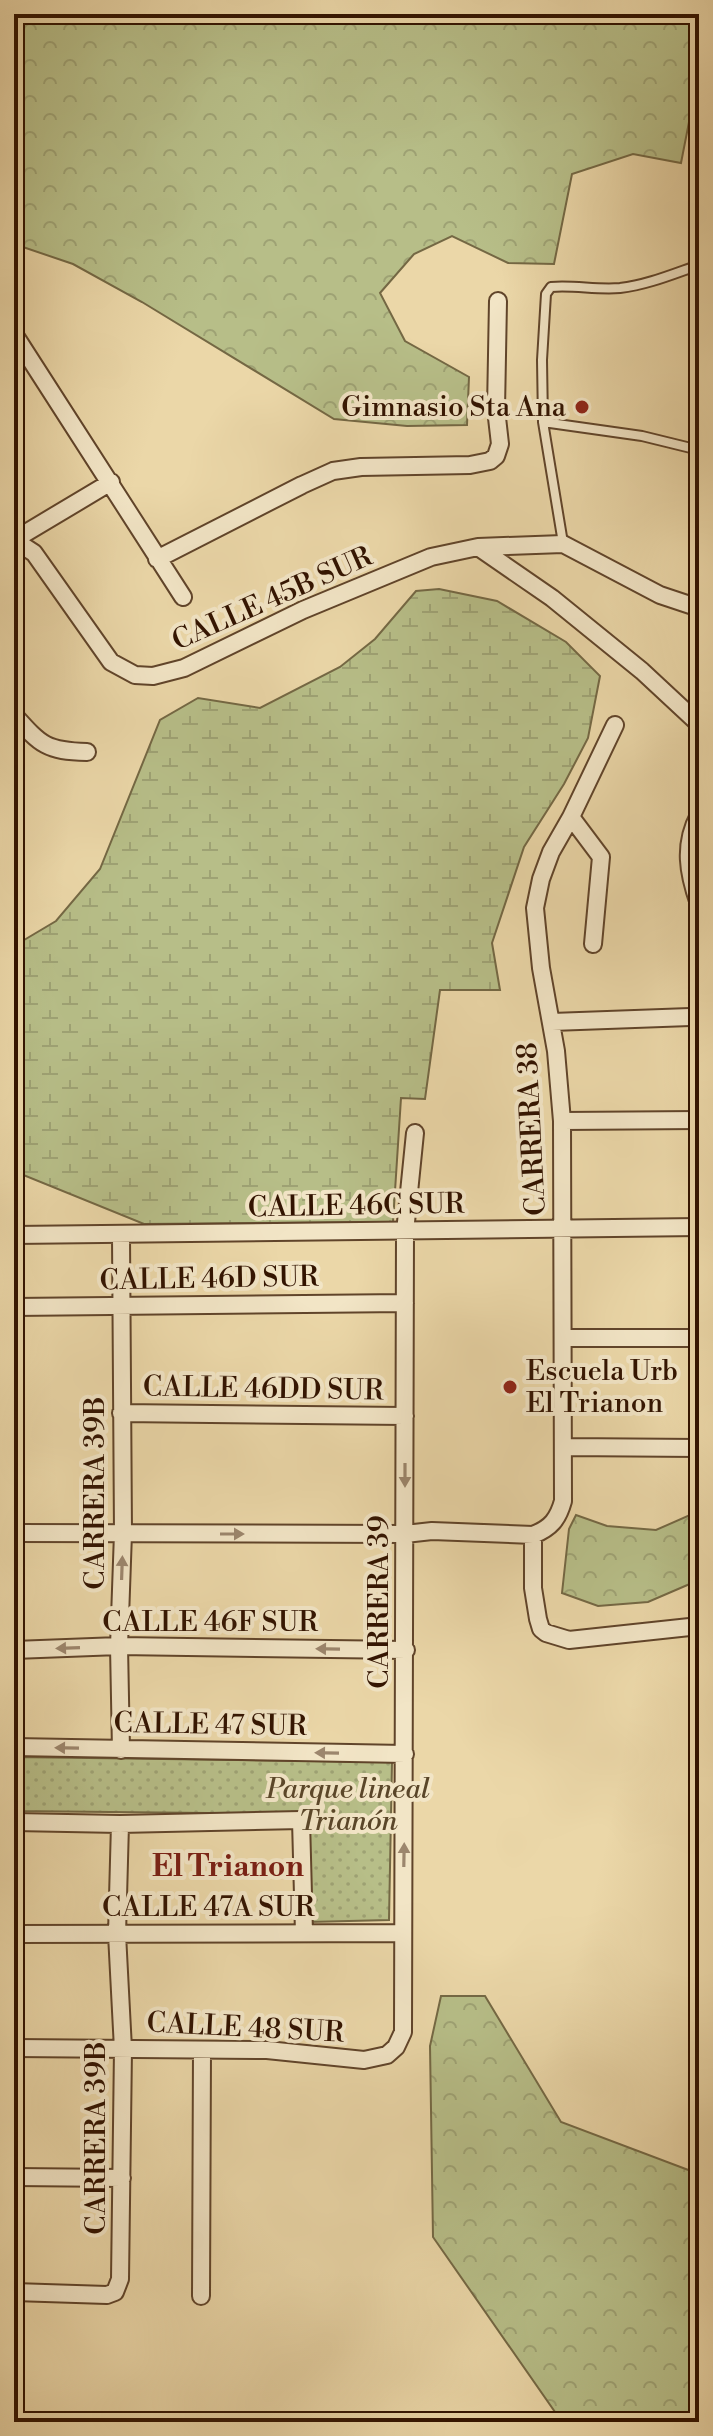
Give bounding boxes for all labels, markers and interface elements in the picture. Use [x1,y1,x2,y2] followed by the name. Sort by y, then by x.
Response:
[341,390,567,425] place label: Gimnasio Sta Ana
[573,398,591,416] marker: Gimnasio Sta Ana
[167,539,378,659] street label: CALLE 45B SUR
[510,1041,554,1217] street label: CARRERA 38
[248,1187,465,1225] street label: CALLE 46C SUR
[99,1260,319,1298] street label: CALLE 46D SUR
[526,1354,678,1421] place label: Escuela Urb El Trianon
[143,1369,384,1409] street label: CALLE 46DD SUR
[501,1378,519,1396] marker: Escuela Urb El Trianon
[78,1396,113,1590] street label: CARRERA 39B
[399,1463,411,1488] one-way arrow
[362,1515,397,1689] street label: CARRERA 39
[220,1528,245,1540] one-way arrow
[115,1555,128,1580] one-way arrow
[102,1605,318,1640] street label: CALLE 46F SUR
[55,1641,80,1654] one-way arrow
[315,1643,340,1655] one-way arrow
[113,1706,307,1744] street label: CALLE 47 SUR
[54,1742,79,1755] one-way arrow
[314,1746,339,1759] one-way arrow
[265,1772,430,1839] park label: Parque lineal Trianón
[398,1842,410,1867] one-way arrow
[152,1848,304,1886] district label: El Trianon
[102,1890,315,1925] street label: CALLE 47A SUR
[146,2005,345,2051] street label: CALLE 48 SUR
[79,2041,114,2235] street label: CARRERA 39B

